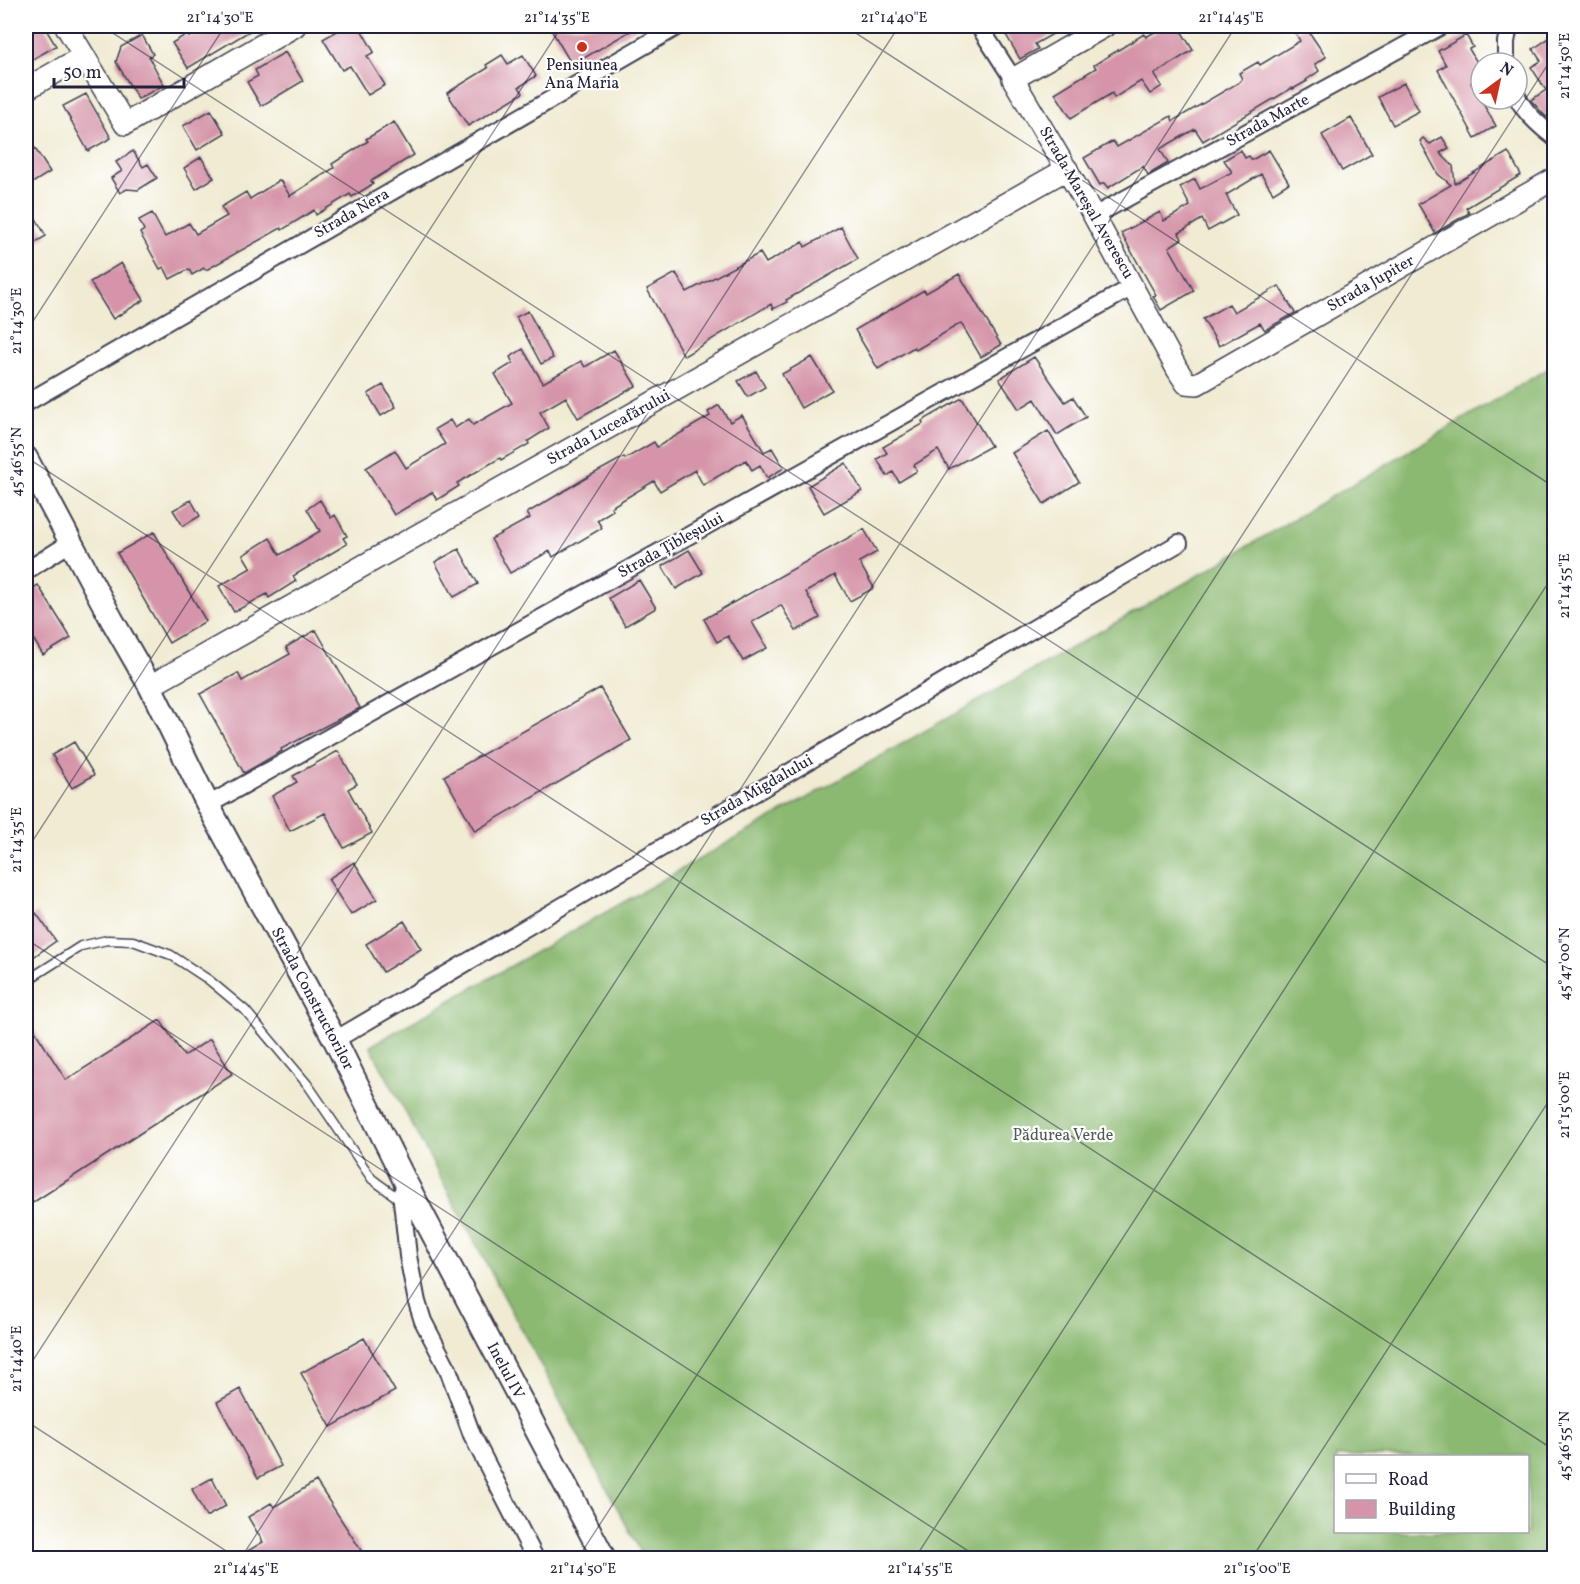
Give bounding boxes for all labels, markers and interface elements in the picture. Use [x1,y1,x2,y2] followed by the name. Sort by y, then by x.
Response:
[186,8,254,29] text: 21°14'30"E
[524,8,590,29] text: 21°14'35"E
[860,8,928,29] text: 21°14'40"E
[1198,8,1264,29] text: 21°14'45"E
[1555,33,1576,99] text: 21°14'50"E
[575,40,589,54] marker: Pensiunea Ana Maria
[54,51,184,89] scale bar
[1469,51,1529,111] north arrow
[545,55,619,95] place label: Pensiunea Ana Maria
[1495,58,1517,83] text: N
[63,61,102,86] text: 50 m
[1222,89,1314,153] street label: Strada Marte
[1033,123,1139,283] street label: Strada Mareșal Averescu
[310,184,394,244] street label: Strada Nera
[1323,250,1419,318] street label: Strada Jupiter
[7,287,28,355] text: 21°14'30"E
[543,385,675,471] street label: Strada Luceafărului
[7,427,28,497] text: 45°46'55"N
[614,508,728,584] street label: Strada Țibleșului
[1555,553,1576,619] text: 21°14'55"E
[697,750,817,832] street label: Strada Migdalului
[7,807,28,873] text: 21°14'35"E
[265,924,359,1074] street label: Strada Constructorilor
[1555,927,1576,1001] text: 45°47'00"N
[1555,1071,1576,1139] text: 21°15'00"E
[1013,1125,1113,1147] park label: Pădurea Verde
[7,1325,28,1393] text: 21°14'40"E
[481,1339,529,1403] street label: Inelul IV
[1555,1411,1576,1481] text: 45°46'55"N
[1334,1455,1529,1533] legend
[1388,1468,1429,1493] text: Road
[1388,1498,1456,1523] text: Building
[213,1559,279,1580] text: 21°14'45"E
[550,1559,616,1580] text: 21°14'50"E
[887,1559,953,1580] text: 21°14'55"E
[1223,1559,1291,1580] text: 21°15'00"E

